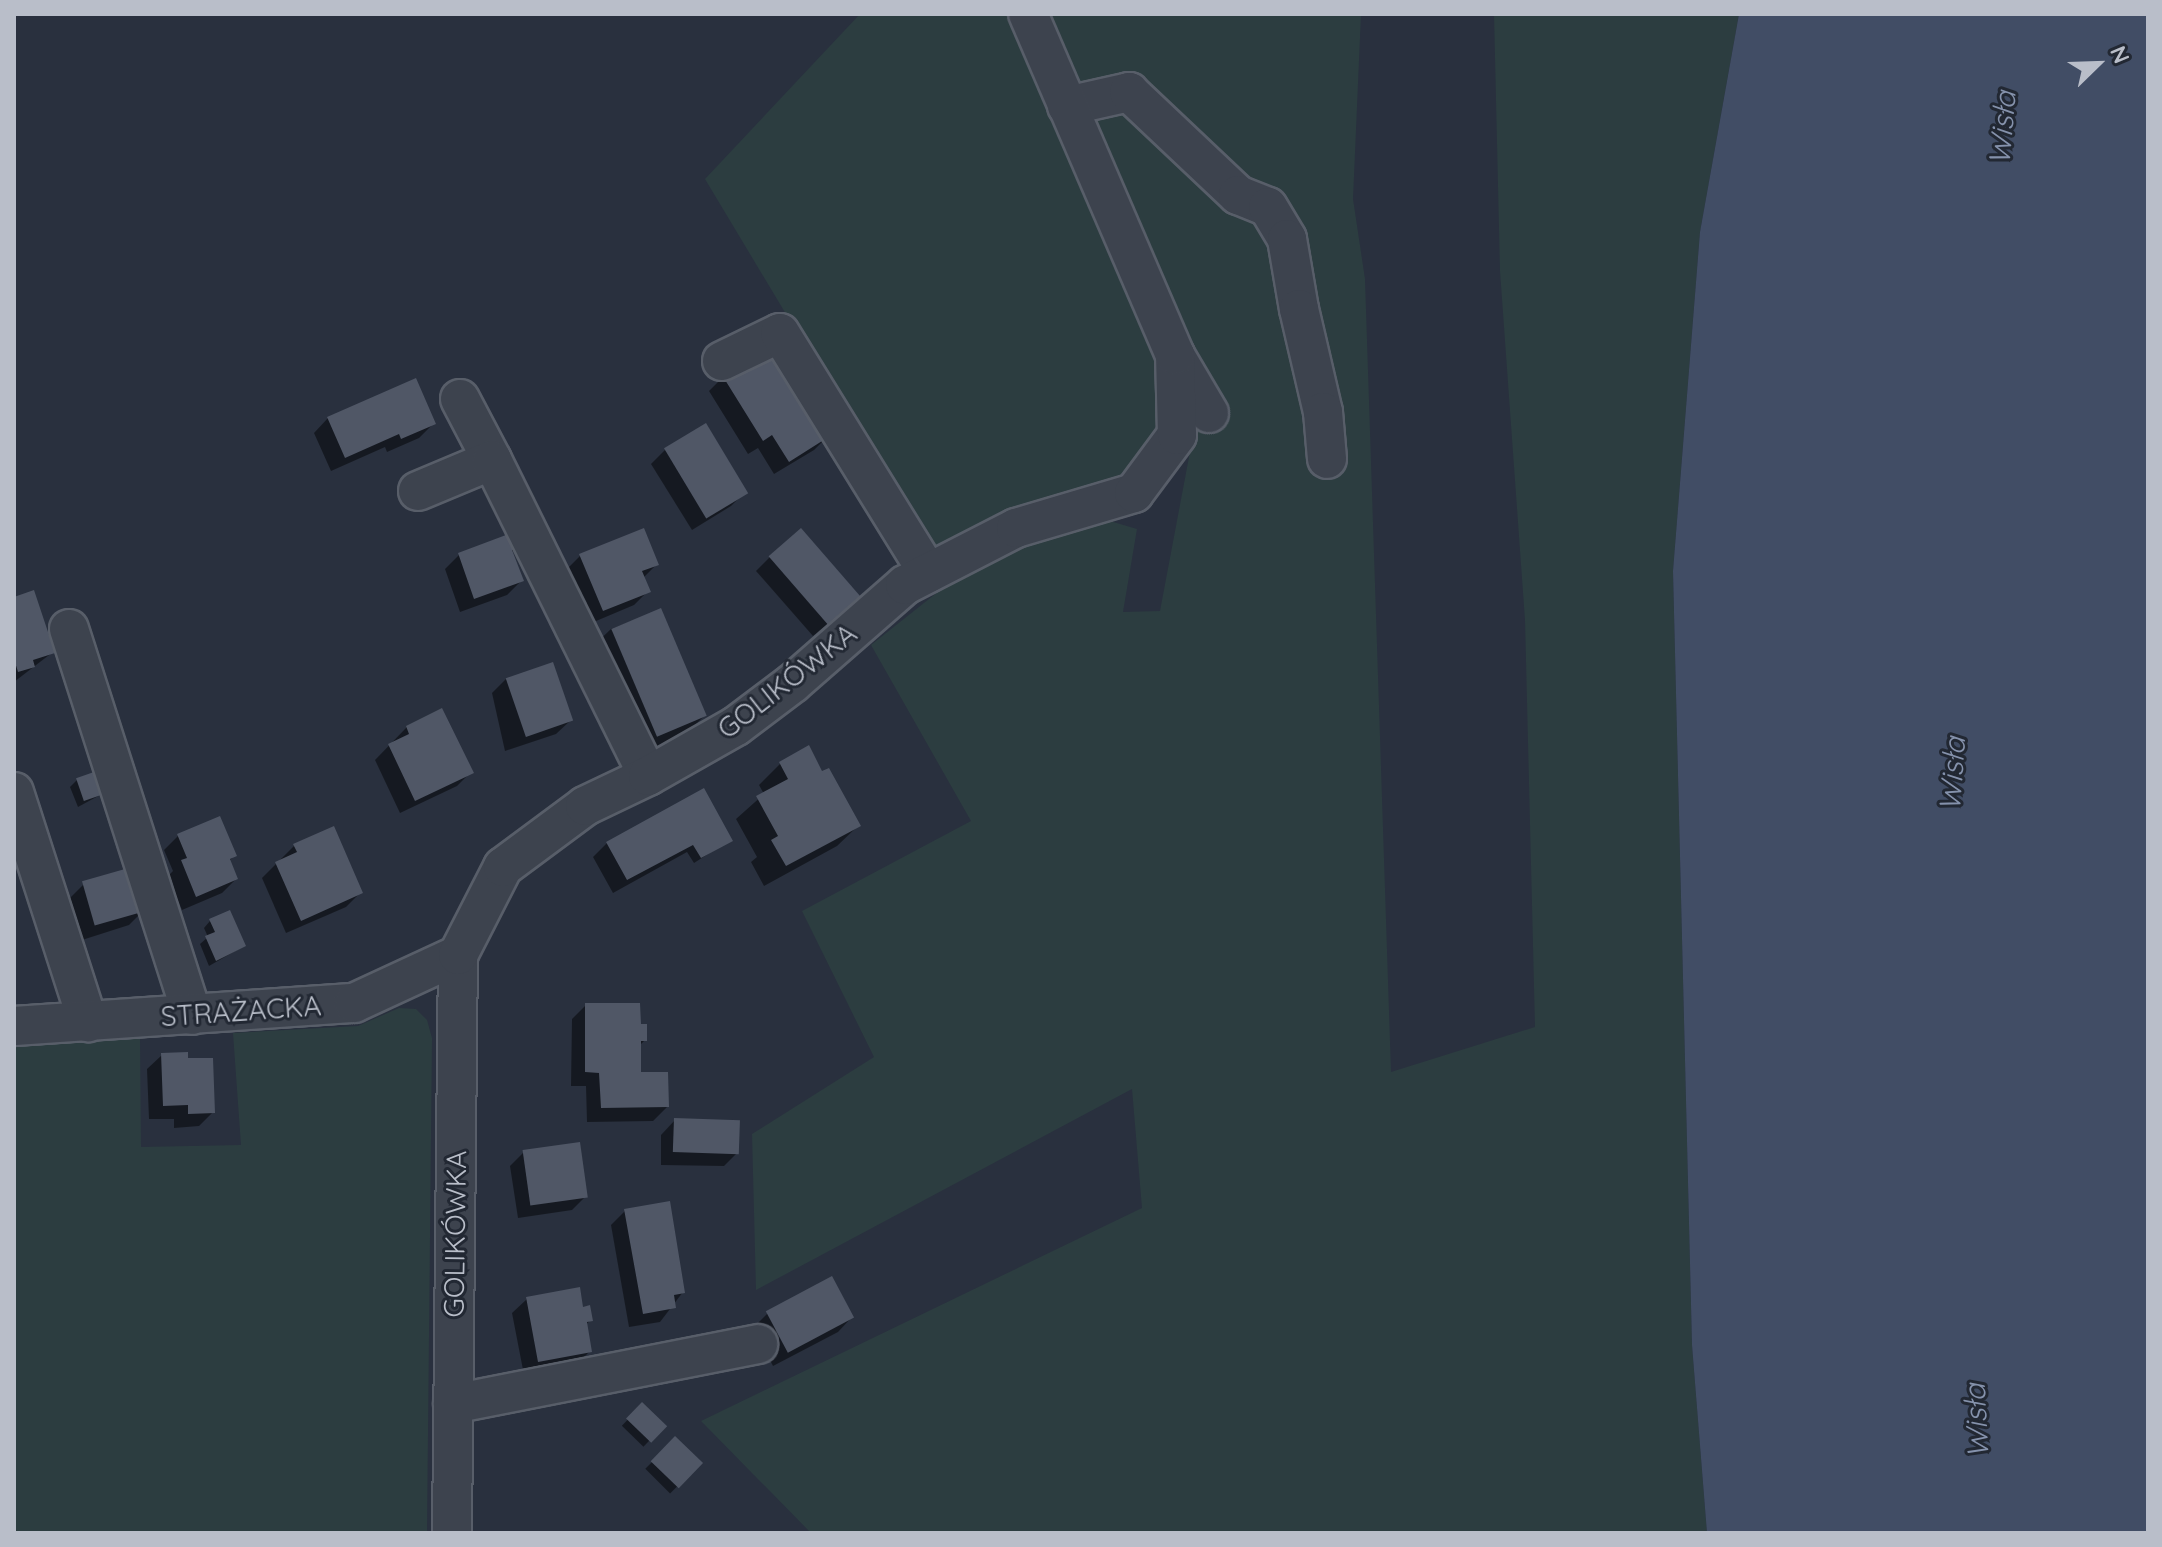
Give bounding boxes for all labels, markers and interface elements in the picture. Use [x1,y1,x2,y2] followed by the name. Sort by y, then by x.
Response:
[2058,24,2138,104] north arrow
[2104,42,2136,68] text: N
[1981,89,2023,167] water label: Wisła
[711,616,863,746] street label: GOLIKÓWKA
[1931,736,1973,812] water label: Wisła
[160,989,322,1033] street label: STRAŻACKA
[437,1150,473,1318] street label: GOLIKÓWKA
[1956,1383,1996,1459] water label: Wisła

